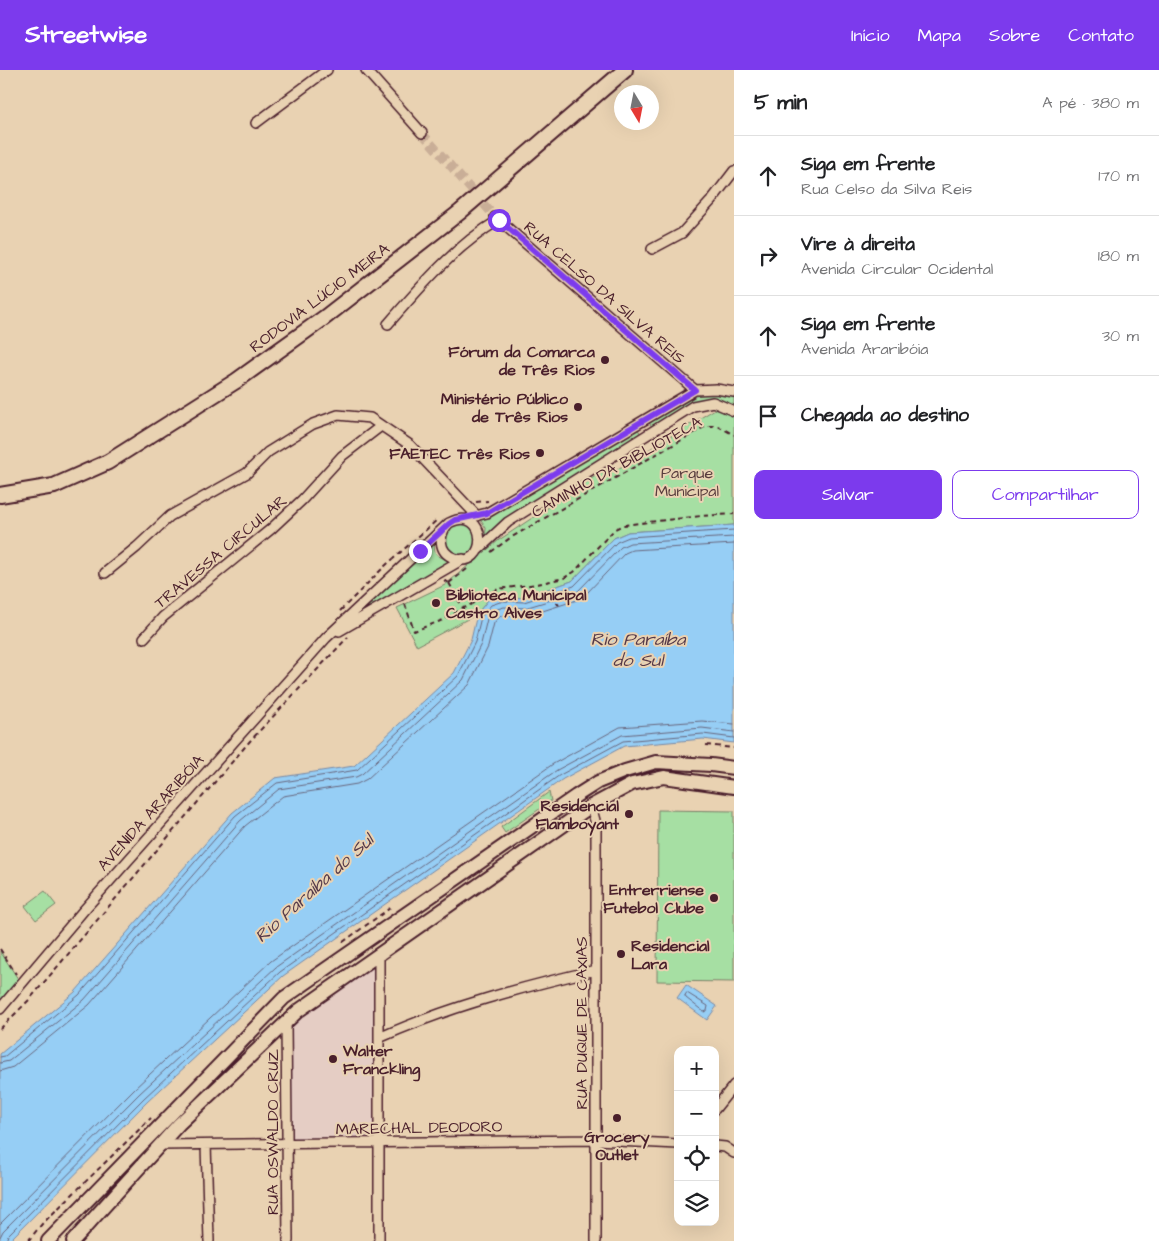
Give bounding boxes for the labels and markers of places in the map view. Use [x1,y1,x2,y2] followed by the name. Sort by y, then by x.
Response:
[448,341,596,381] place label: Fórum da Comarca de Três Rios
[599,354,611,366] marker: Fórum da Comarca de Três Rios
[441,388,569,428] place label: Ministério Público de Três Rios
[572,401,584,413] marker: Ministério Público de Três Rios
[389,443,530,465] place label: FAETEC Três Rios
[534,447,546,459] marker: FAETEC Três Rios
[446,584,587,624] place label: Biblioteca Municipal Castro Alves
[430,597,442,609] marker: Biblioteca Municipal Castro Alves
[535,795,620,836] place label: Residencial Flamboyant
[623,808,635,820] marker: Residencial Flamboyant
[603,879,704,919] place label: Entrerriense Futebol Clube
[708,892,720,904] marker: Entrerriense Futebol Clube
[631,935,710,975] place label: Residencial Lara
[615,948,627,960] marker: Residencial Lara
[342,1040,421,1082] place label: Walter Franckling
[327,1053,339,1065] marker: Walter Franckling
[611,1112,623,1124] marker: Grocery Outlet
[584,1126,650,1166] place label: Grocery Outlet

